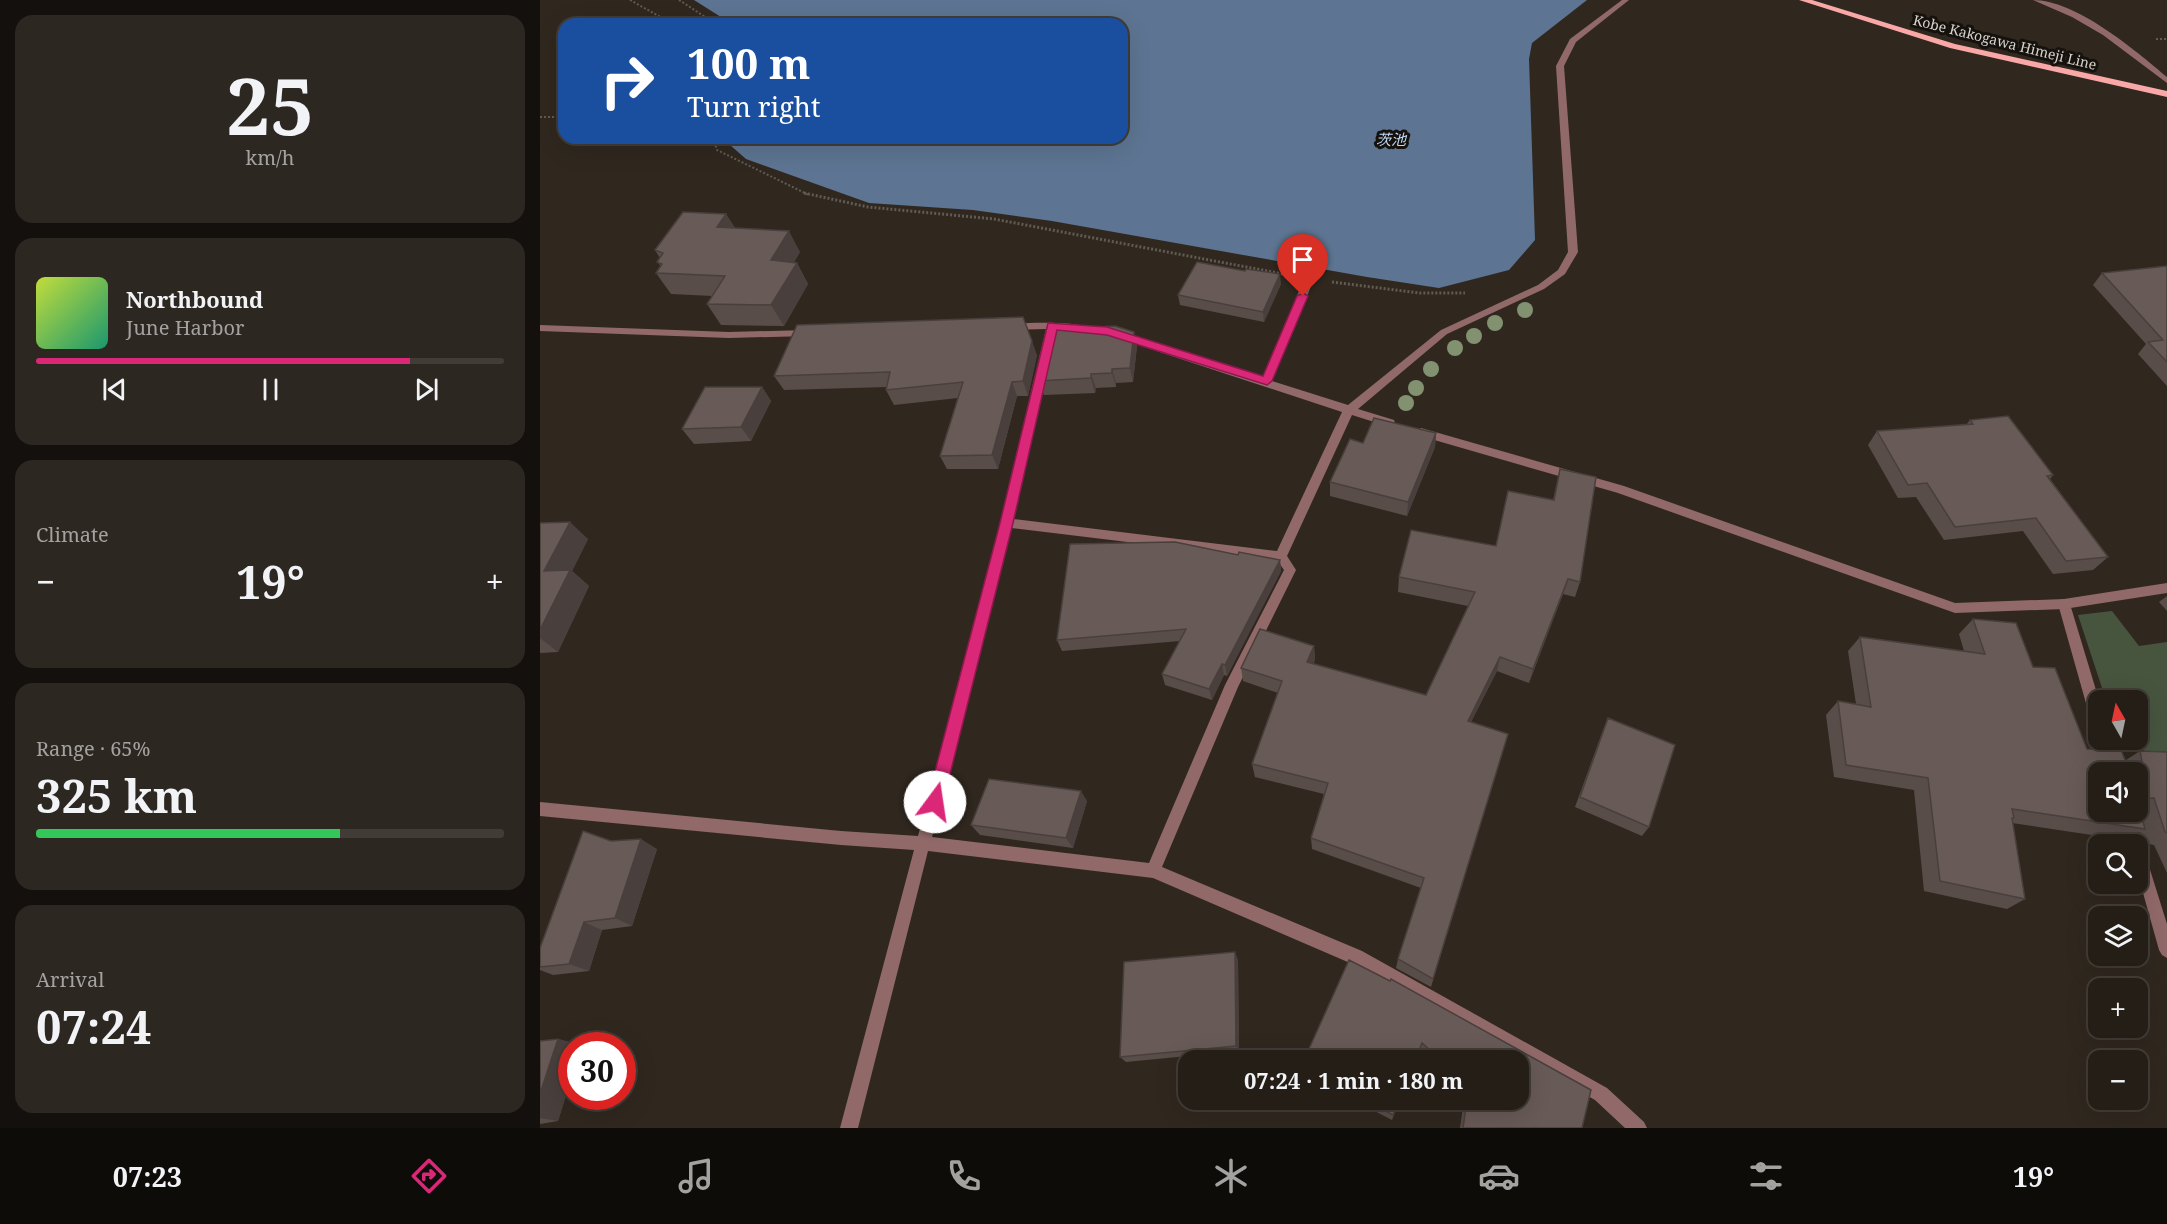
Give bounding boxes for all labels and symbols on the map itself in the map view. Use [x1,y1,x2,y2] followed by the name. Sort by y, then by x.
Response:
[1911,10,2099,74] street label: Kobe Kakogawa Himeji Line
[1376,129,1408,149] water label: 茨池
[1277,234,1328,296] pin
[2088,690,2148,750] north arrow
[903,770,967,834] position arrow
[558,1032,636,1110] speed limit sign: 30

